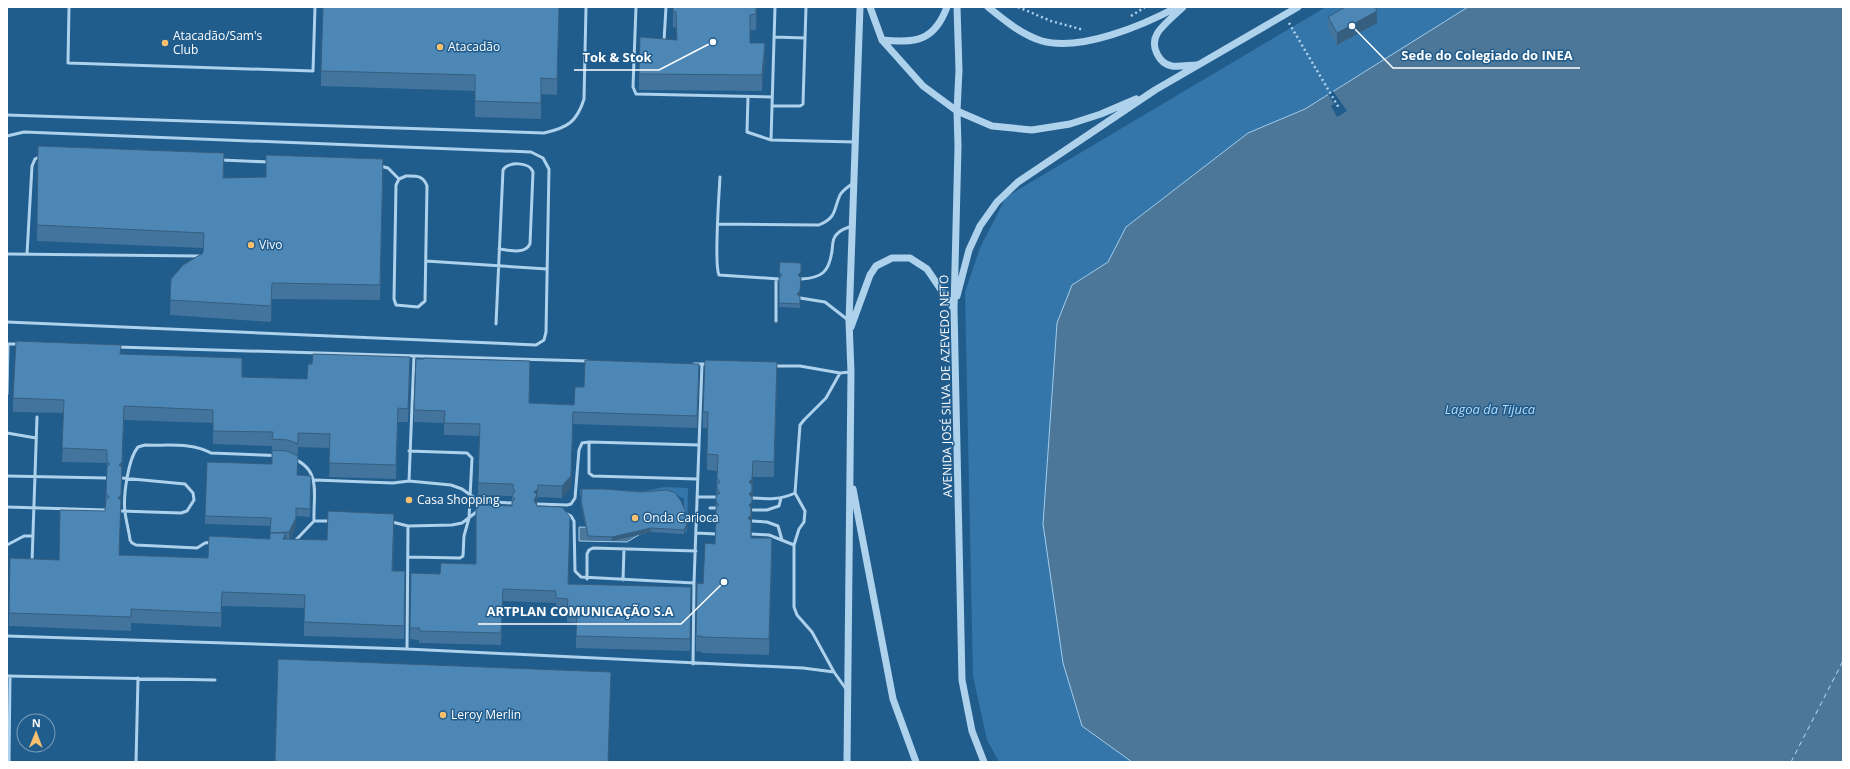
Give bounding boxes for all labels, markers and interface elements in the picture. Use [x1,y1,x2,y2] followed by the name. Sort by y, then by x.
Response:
[173,27,263,58] place label: Atacadão/Sam's Club
[160,38,170,48] marker: Atacadão/Sam's Club
[448,38,500,55] place label: Atacadão
[435,42,445,52] marker: Atacadão
[1393,43,1580,68] callout: Sede do Colegiado do INEA
[574,45,659,70] callout: Tok & Stok
[1401,46,1573,64] text: Sede do Colegiado do INEA
[582,48,652,66] text: Tok & Stok
[259,236,282,253] place label: Vivo
[246,240,256,250] marker: Vivo
[935,275,956,497] street label: AVENIDA JOSÉ SILVA DE AZEVEDO NETO
[1445,400,1536,418] water label: Lagoa da Tijuca
[417,491,500,508] place label: Casa Shopping
[404,495,414,505] marker: Casa Shopping
[643,509,719,526] place label: Onda Carioca
[630,513,640,523] marker: Onda Carioca
[478,599,681,624] callout: ARTPLAN COMUNICAÇÃO S.A
[486,602,674,620] text: ARTPLAN COMUNICAÇÃO S.A
[451,706,521,723] place label: Leroy Merlin
[438,710,448,720] marker: Leroy Merlin
[16,713,56,753] north arrow
[32,715,41,730] text: N

